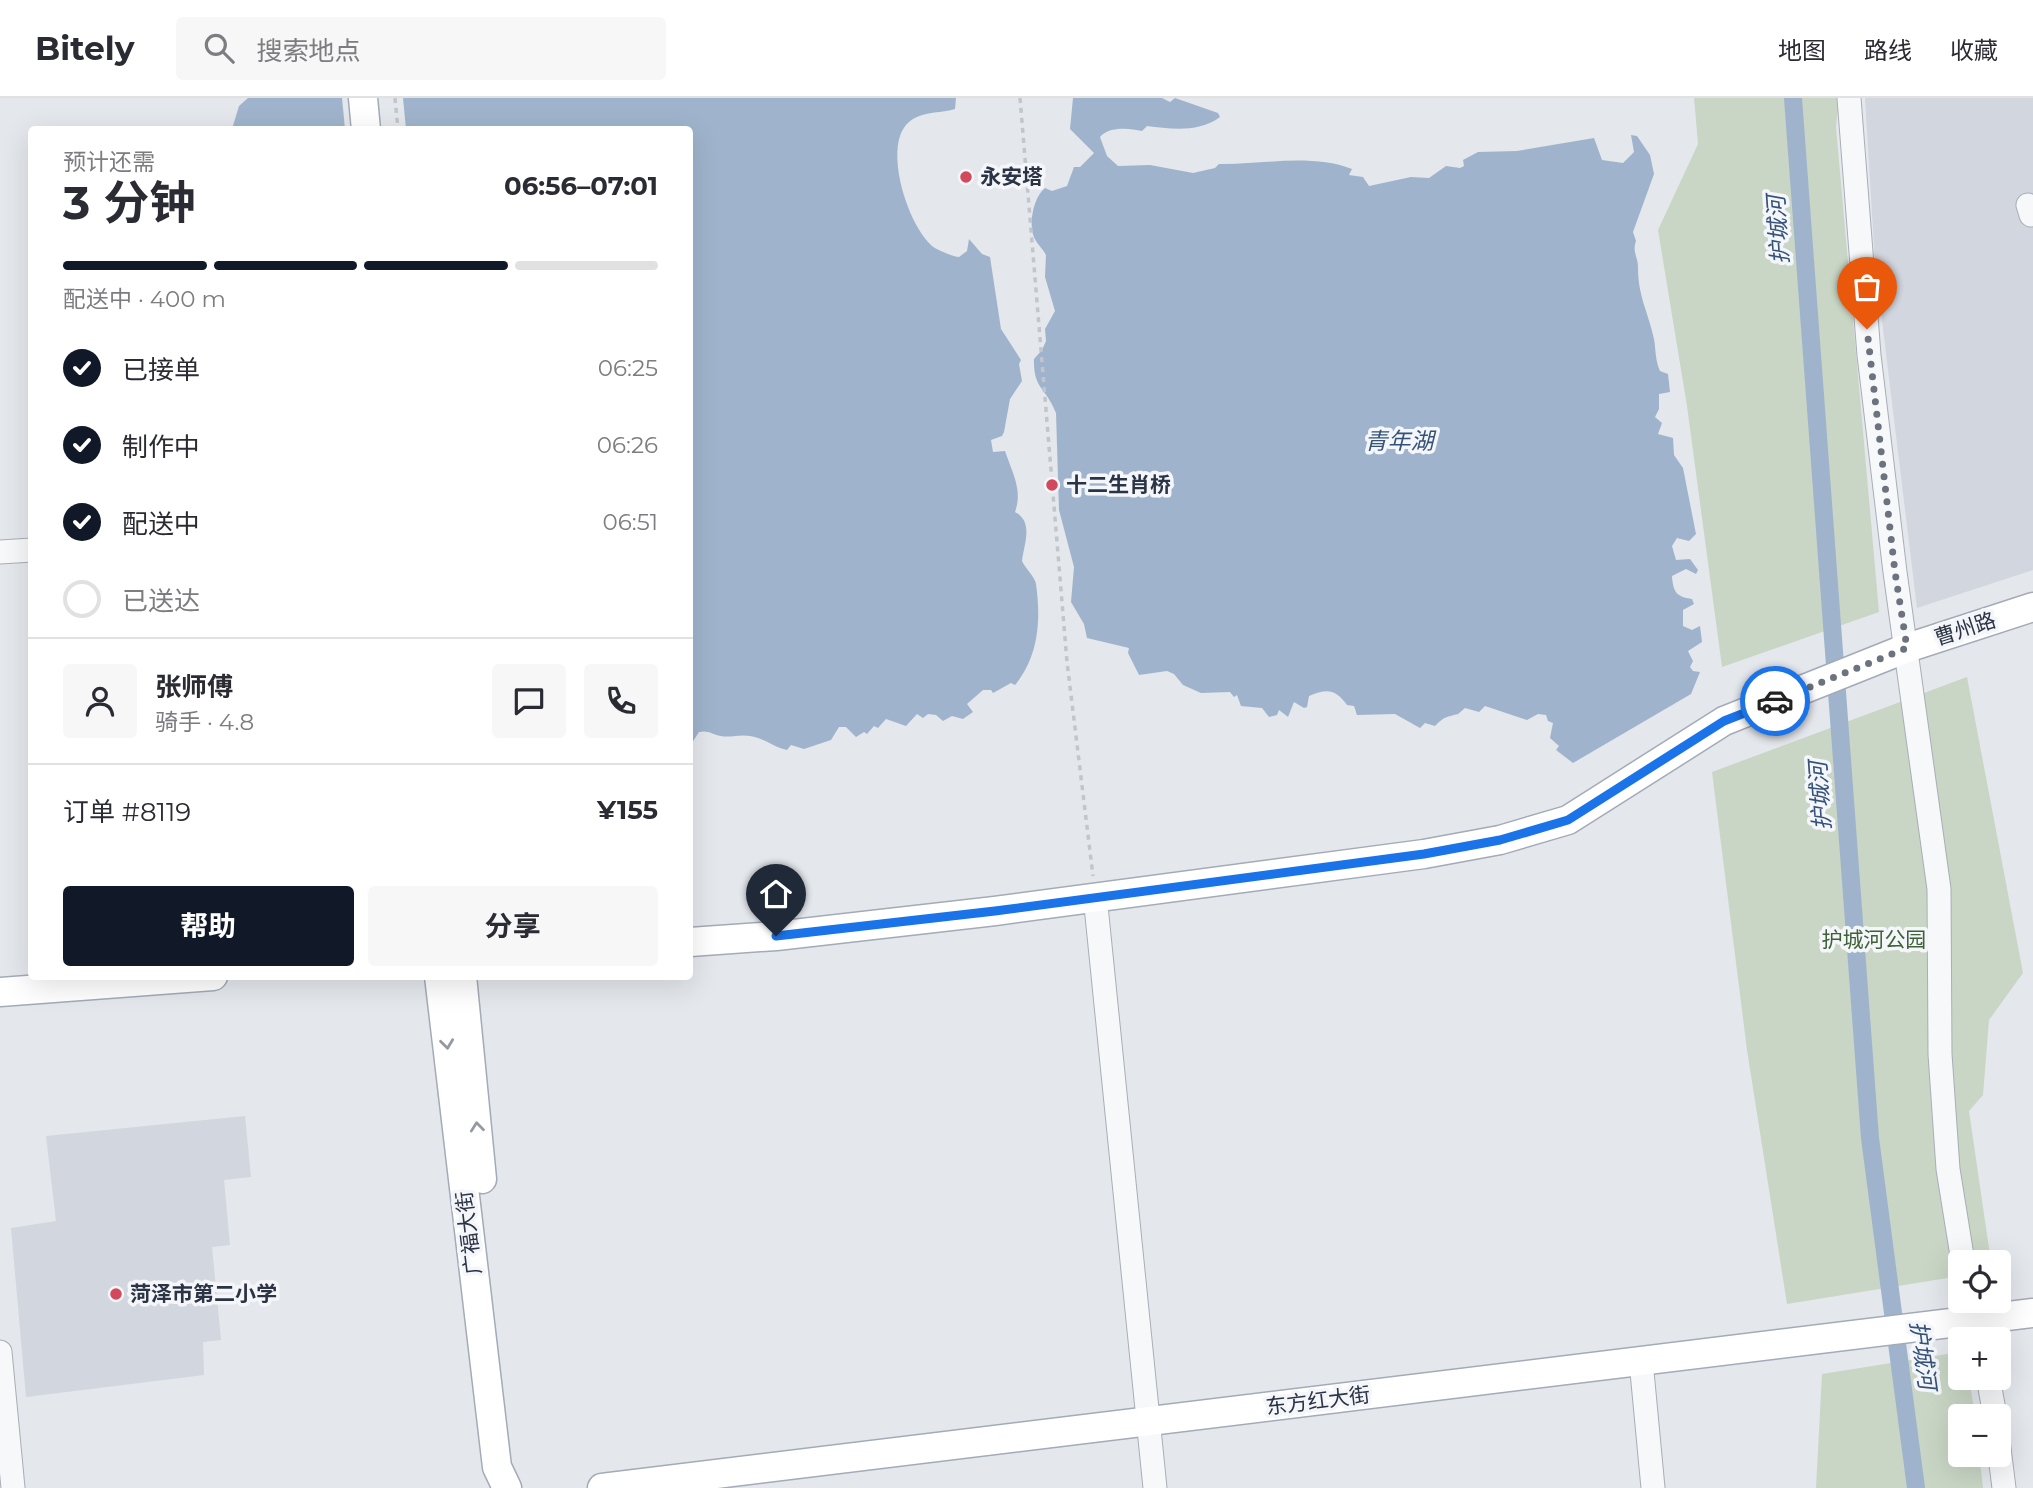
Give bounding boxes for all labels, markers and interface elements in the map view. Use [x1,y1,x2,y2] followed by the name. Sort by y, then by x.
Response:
[176,17,666,80] search box
[35,28,134,68] text: Bitely
[200,29,238,67] icon: search
[256,35,360,67] text: 搜索地点
[1778,36,1826,65] text: 地图
[1864,36,1912,65] text: 路线
[1950,36,1998,65] text: 收藏
[63,148,155,176] text: 预计还需
[980,164,1043,189] place label: 永安塔
[958,169,974,185] marker: 永安塔
[504,170,658,202] text: 06:56–07:01
[63,174,195,231] text: 3 分钟
[1761,191,1794,265] water label: 护城河
[1837,257,1897,329] pin
[1848,268,1886,306] icon: bag
[63,285,226,313] text: 配送中 · 400 m
[63,349,101,387] icon: check
[122,354,200,386] text: 已接单
[598,354,658,382] text: 06:25
[63,426,101,464] icon: check
[1365,427,1437,455] water label: 青年湖
[122,431,200,463] text: 制作中
[597,431,658,459] text: 06:26
[1066,472,1171,497] place label: 十二生肖桥
[1044,477,1060,493] marker: 十二生肖桥
[63,503,101,541] icon: check
[122,508,200,540] text: 配送中
[603,508,658,536] text: 06:51
[122,585,200,617] text: 已送达
[1931,607,1999,650] street label: 曹州路
[63,664,137,738] button: person
[492,664,566,738] button: chat
[584,664,658,738] button: phone
[1740,666,1810,736] courier
[155,671,233,703] text: 张师傅
[1756,682,1794,720] icon: car
[155,708,254,736] text: 骑手 · 4.8
[1803,757,1836,831] water label: 护城河
[597,794,658,826] text: ¥155
[63,796,191,828] text: 订单 #8119
[746,864,806,936] pin
[757,875,795,913] icon: home
[63,886,354,966] button: 帮助
[368,886,658,966] button: 分享
[1822,927,1927,952] park label: 护城河公园
[440,1038,455,1050] one-way arrow
[470,1122,485,1133] one-way arrow
[451,1190,486,1276] street label: 广福大街
[1948,1250,2011,1467] map controls
[1948,1250,2011,1313] button: locate
[130,1281,277,1306] place label: 菏泽市第二小学
[108,1286,124,1302] marker: 菏泽市第二小学
[1904,1319,1942,1395] water label: 护城河
[1948,1327,2011,1390] button: +
[1264,1382,1372,1419] street label: 东方红大街
[1948,1404,2011,1467] button: −

